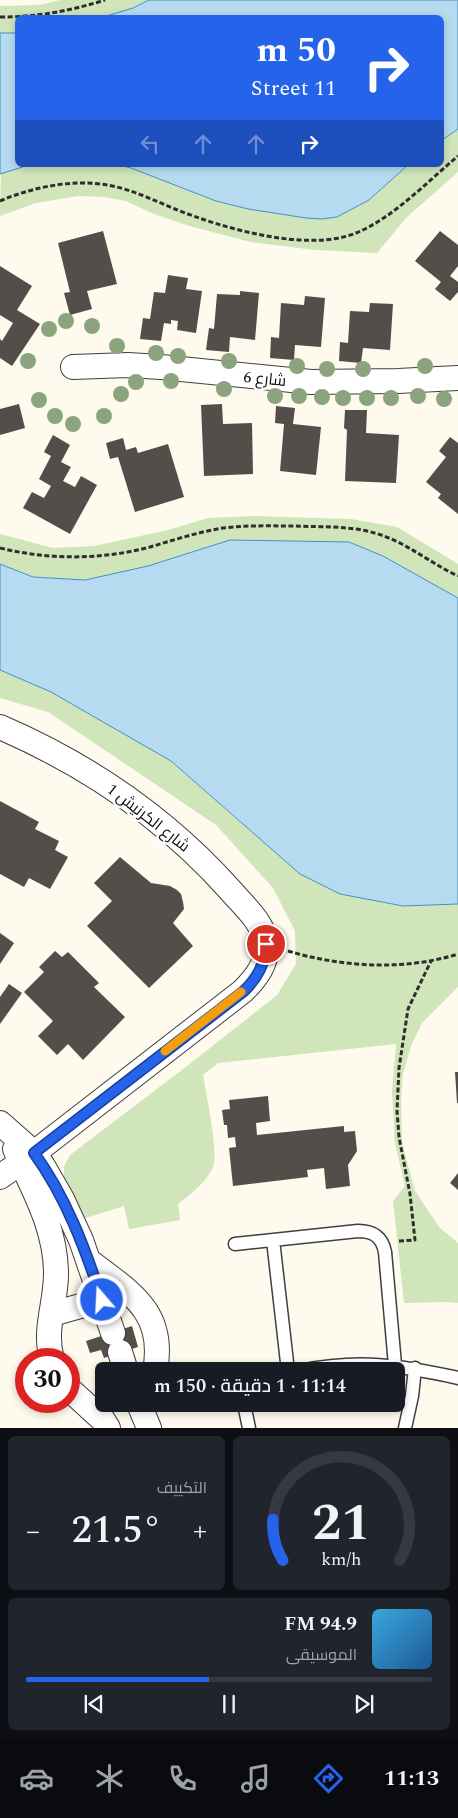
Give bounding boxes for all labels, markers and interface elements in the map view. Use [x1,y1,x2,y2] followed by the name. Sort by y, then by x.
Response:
[256,24,336,77] text: 50 m
[354,35,419,100] icon: right
[251,72,336,105] text: 11 Street
[136,130,164,158] icon: left
[189,130,217,158] icon: ahead
[242,130,270,158] icon: ahead
[295,130,323,158] icon: right
[242,365,288,393] street label: شارع 6
[102,778,195,858] street label: شارع الكرنيش 1
[245,923,287,965] pin
[252,930,280,958] icon: arrive
[75,1273,127,1325] position arrow
[15,1348,80,1413] speed limit sign: 30
[154,1372,346,1401] text: 11:14 · 1 دقيقة · 150 m
[157,1476,207,1500] text: التكييف
[312,1484,371,1563] text: 21
[71,1502,162,1560] text: 21.5°
[26,1510,40,1553] text: −
[193,1510,207,1553] text: +
[321,1546,362,1573] text: km/h
[284,1610,357,1639] text: 94.9 FM
[286,1643,357,1667] text: الموسيقى
[80,1690,108,1718] icon: previous
[215,1690,243,1718] icon: pause
[350,1690,378,1718] icon: next
[19,1761,54,1796] icon: car
[92,1761,127,1796] icon: climate
[165,1761,200,1796] icon: phone
[238,1761,273,1796] icon: music
[311,1761,346,1796] icon: directions
[384,1762,439,1795] text: 11:13

